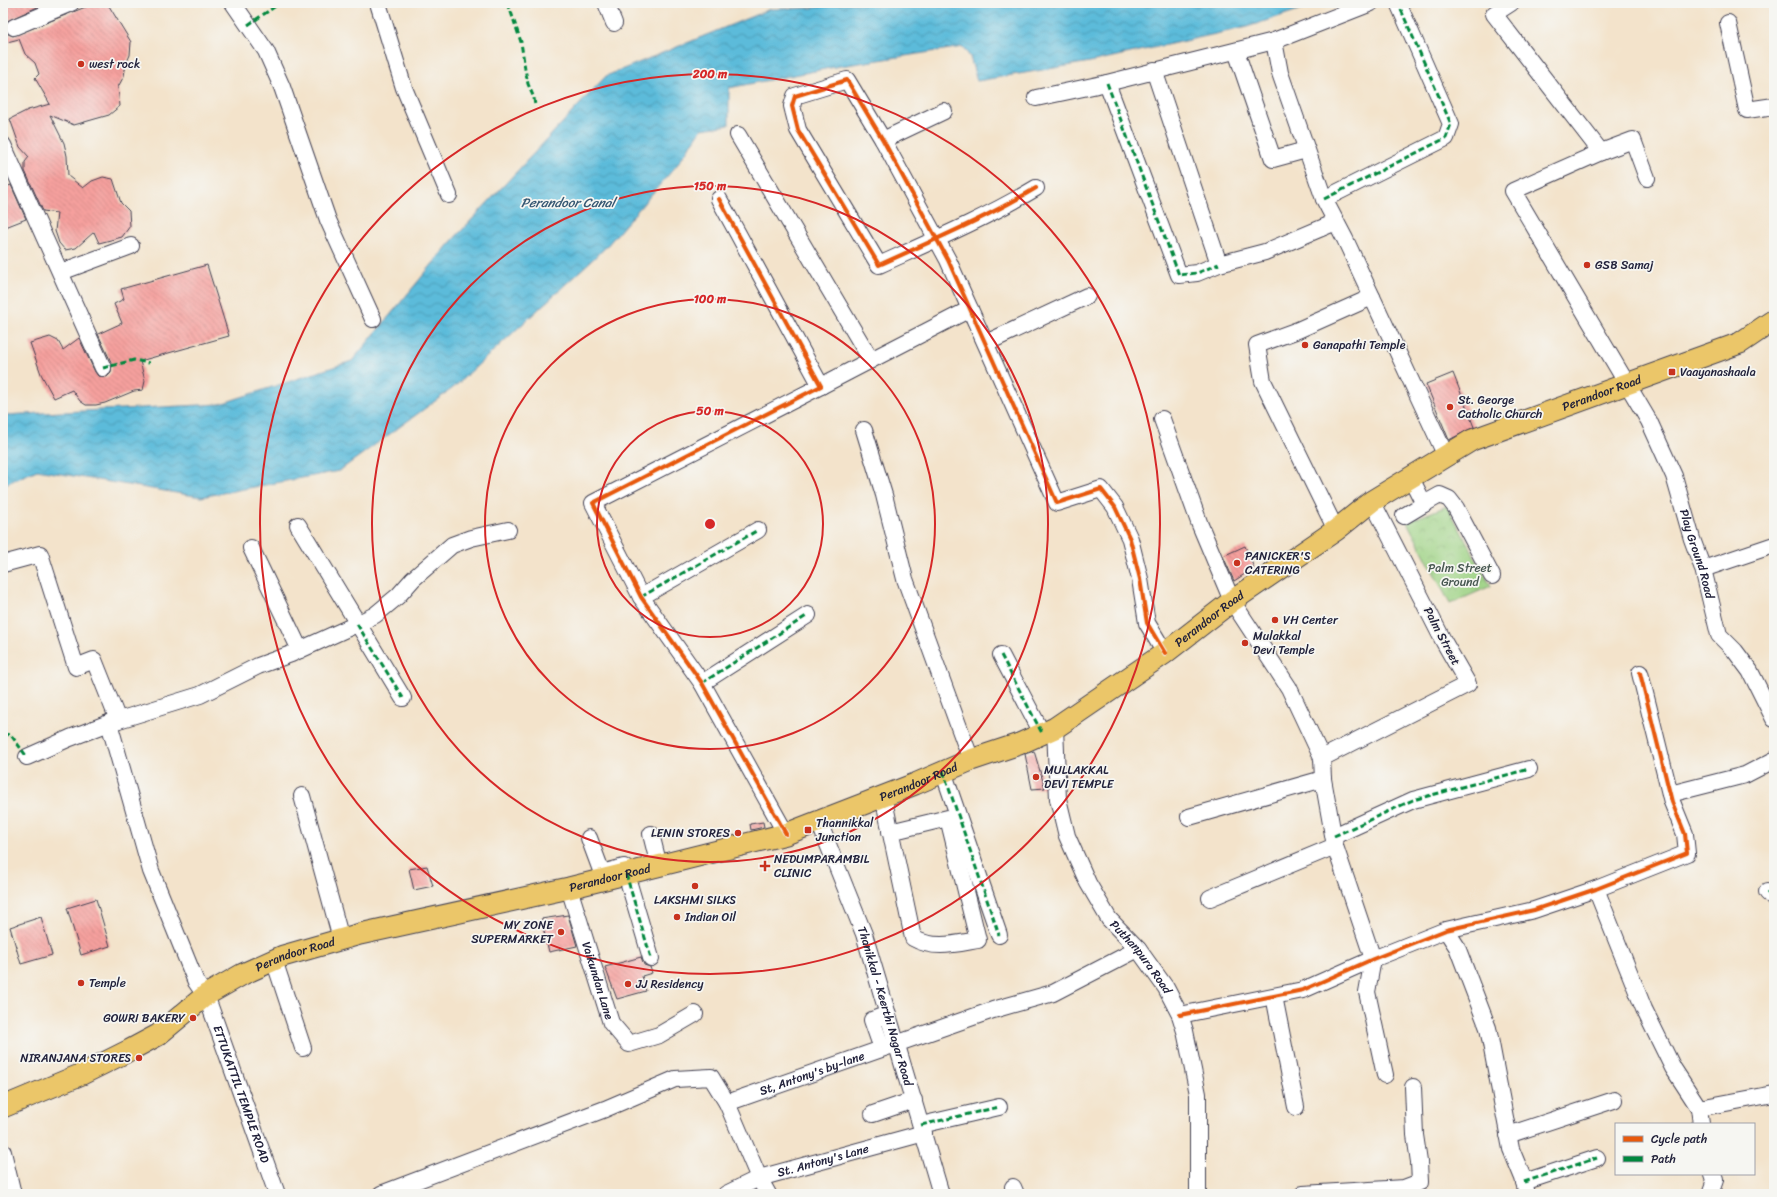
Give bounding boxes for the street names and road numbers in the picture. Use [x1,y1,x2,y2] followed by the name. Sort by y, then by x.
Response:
[1559,368,1645,418] street label: Perandoor Road
[1673,506,1721,601] street label: Play Ground Road
[1170,584,1249,653] street label: Perandoor Road
[1417,603,1467,669] street label: Palm Street
[876,756,962,808] street label: Perandoor Road
[567,857,653,899] street label: Perandoor Road
[1104,915,1178,998] street label: Puthanpura Road
[851,923,920,1089] street label: Thanikkal - Keerthi Nagar Road
[252,931,338,978] street label: Perandoor Road
[575,939,620,1023] street label: Vaikundan Lane
[207,1022,276,1166] street label: ETTUKATTIL TEMPLE ROAD
[756,1045,868,1102] street label: St, Antony's by-lane
[775,1138,871,1184] street label: St. Antony's Lane

